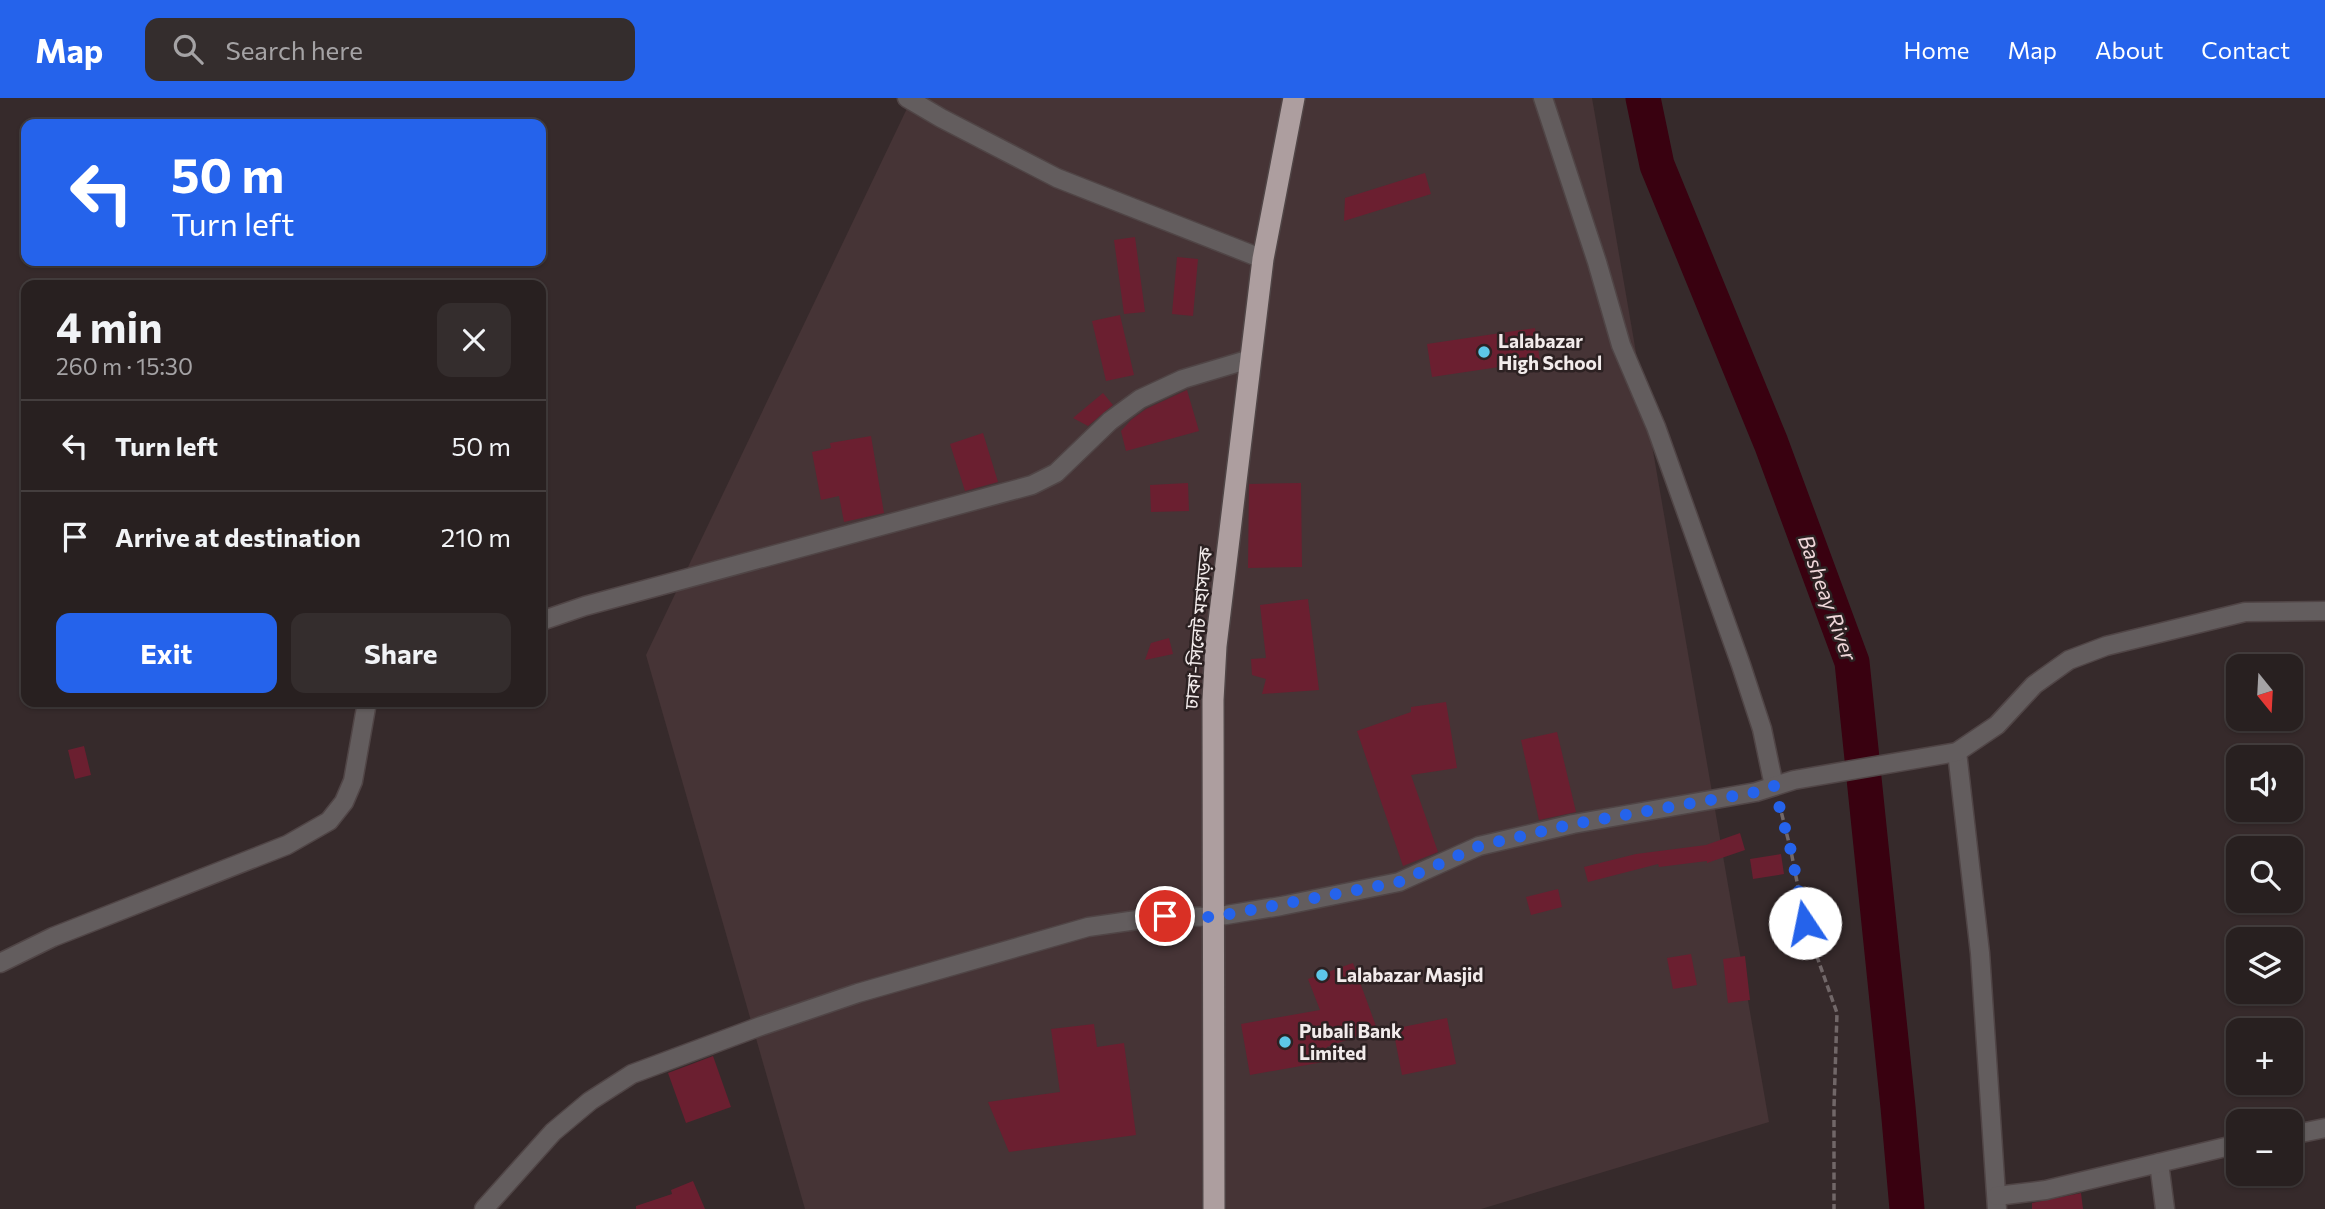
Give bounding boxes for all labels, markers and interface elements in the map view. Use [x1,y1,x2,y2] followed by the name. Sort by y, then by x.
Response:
[145,18,635,81] search box
[35,29,103,70] text: Map
[169,30,207,68] icon: search
[225,34,363,65] text: Search here
[1904,35,1970,64] text: Home
[2008,35,2057,64] text: Map
[2095,35,2163,64] text: About
[2201,35,2290,64] text: Contact
[171,143,284,203] text: 50 m
[56,147,147,238] icon: left
[171,203,295,243] text: Turn left
[56,300,162,352] text: 4 min
[437,303,511,377] button: close
[1498,329,1602,374] place label: Lalabazar High School
[1476,344,1492,360] marker: Lalabazar High School
[56,352,193,380] text: 260 m · 15:30
[56,427,94,465] icon: left
[115,430,218,461] text: Turn left
[451,430,511,461] text: 50 m
[56,518,94,556] icon: arrive
[115,521,361,552] text: Arrive at destination
[441,521,511,552] text: 210 m
[1794,531,1863,664] water label: Basheay River
[1179,545,1216,711] street label: ঢাকা-সিলেট মহাসড়ক
[56,613,277,693] button: Exit
[291,613,511,693] button: Share
[2226,654,2303,732] north arrow
[2226,654,2303,1186] map controls
[2226,745,2303,822] button: sound
[2226,836,2303,913] button: search
[1135,886,1195,946] pin
[1768,886,1842,960] position arrow
[1146,897,1184,935] icon: arrive
[2226,927,2303,1004] button: layers
[1336,963,1483,986] place label: Lalabazar Masjid
[1314,967,1330,983] marker: Lalabazar Masjid
[2226,1018,2303,1095] button: +
[1299,1019,1402,1064] place label: Pubali Bank Limited
[1277,1034,1293,1050] marker: Pubali Bank Limited
[2226,1109,2303,1186] button: −

